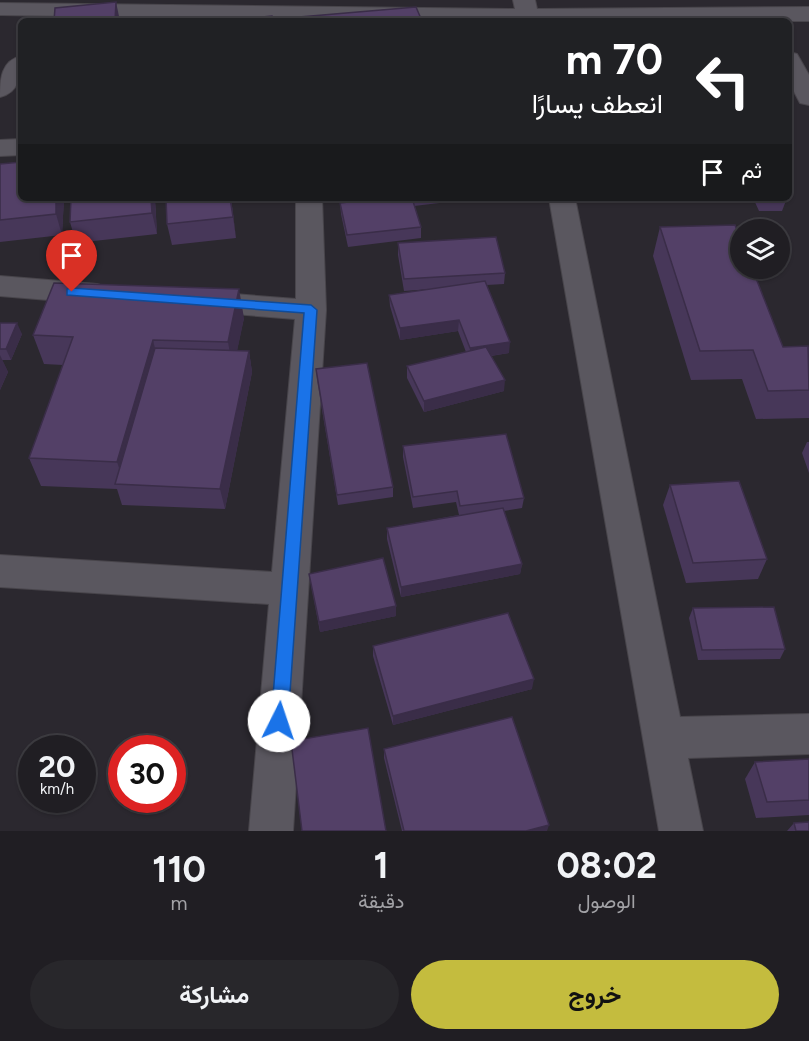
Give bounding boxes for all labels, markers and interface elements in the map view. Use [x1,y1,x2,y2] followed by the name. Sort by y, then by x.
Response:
[566,34,663,85] text: 70 m
[684,42,762,120] icon: left
[532,87,663,120] text: انعطف يسارًا
[696,156,729,189] icon: arrive
[741,157,762,184] text: ثم
[730,219,790,279] map controls
[730,219,790,279] button: layers
[46,230,97,292] pin
[55,239,88,272] icon: arrive
[247,689,311,753] position arrow
[108,735,186,813] speed limit sign: 30
[39,748,75,785] text: 20
[40,780,74,798] text: km/h
[374,844,389,887] text: 1
[556,844,657,887] text: 08:02
[152,848,206,891] text: 110
[358,889,404,913] text: دقيقة
[578,889,636,913] text: الوصول
[171,891,188,915] text: m
[30,960,399,1029] button: مشاركة
[411,960,779,1029] button: خروج

